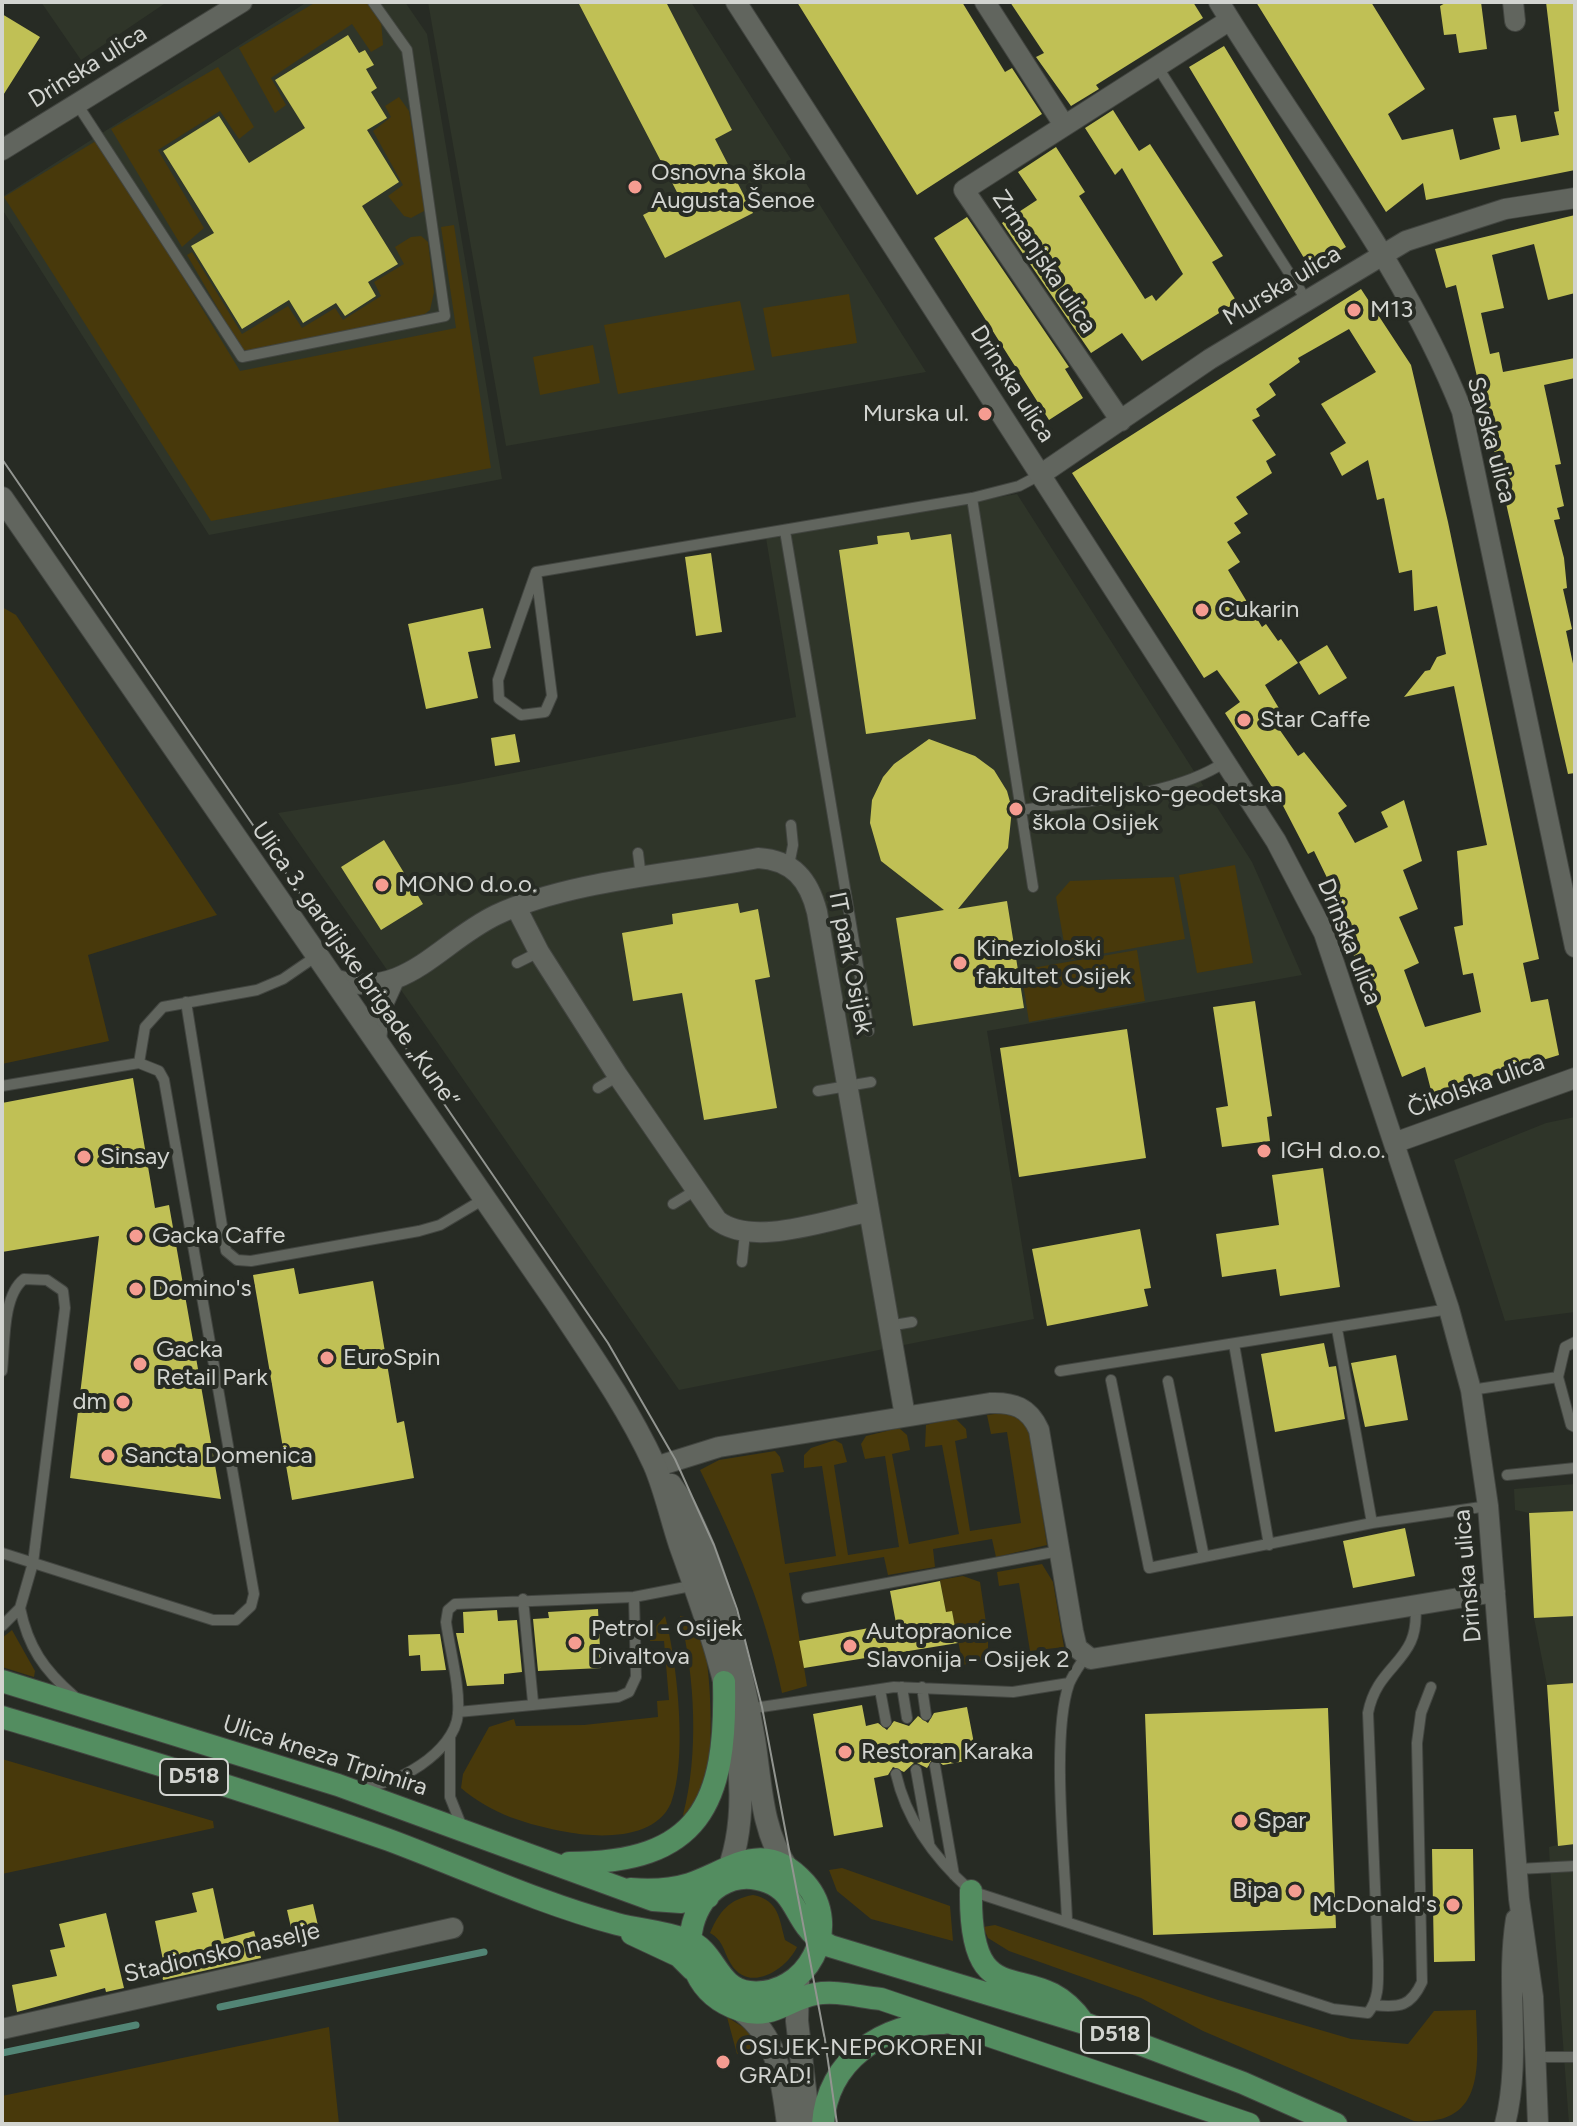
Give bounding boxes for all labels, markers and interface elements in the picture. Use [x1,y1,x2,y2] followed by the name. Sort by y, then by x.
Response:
[24,19,152,115] street label: Drinska ulica
[651,159,815,215] place label: Osnovna škola Augusta Šenoe
[626,178,644,196] marker: Osnovna škola Augusta Šenoe
[986,185,1102,339] street label: Zrmanjska ulica
[1218,240,1346,332] street label: Murska ulica
[1370,296,1413,324] place label: M13
[1345,301,1363,319] marker: M13
[963,320,1061,448] street label: Drinska ulica
[1460,374,1522,506] street label: Savska ulica
[863,400,969,428] place label: Murska ul.
[976,405,994,423] marker: Murska ul.
[1218,596,1299,624] place label: Cukarin
[1193,601,1211,619] marker: Cukarin
[1260,706,1370,734] place label: Star Caffe
[1235,711,1253,729] marker: Star Caffe
[1032,781,1283,837] place label: Graditeljsko-geodetska škola Osijek
[1007,800,1025,818] marker: Graditeljsko-geodetska škola Osijek
[245,817,465,1113] street label: Ulica 3. gardijske brigade „Kune“
[398,871,537,899] place label: MONO d.o.o.
[1311,875,1387,1009] street label: Drinska ulica
[373,876,391,894] marker: MONO d.o.o.
[822,889,878,1037] street label: IT park Osijek
[976,935,1131,991] place label: Kineziološki fakultet Osijek
[951,954,969,972] marker: Kineziološki fakultet Osijek
[1404,1048,1548,1124] street label: Čikolska ulica
[1280,1137,1386,1165] place label: IGH d.o.o.
[1255,1142,1273,1160] marker: IGH d.o.o.
[100,1143,170,1171] place label: Sinsay
[75,1148,93,1166] marker: Sinsay
[152,1222,285,1250] place label: Gacka Caffe
[127,1227,145,1245] marker: Gacka Caffe
[152,1275,252,1303] place label: Domino's
[127,1280,145,1298] marker: Domino's
[156,1336,268,1392] place label: Gacka Retail Park
[343,1344,441,1372] place label: EuroSpin
[318,1349,336,1367] marker: EuroSpin
[131,1355,149,1373] marker: Gacka Retail Park
[73,1388,107,1416] place label: dm
[114,1393,132,1411] marker: dm
[124,1442,313,1470] place label: Sancta Domenica
[99,1447,117,1465] marker: Sancta Domenica
[1448,1508,1488,1644] street label: Drinska ulica
[591,1615,743,1671] place label: Petrol - Osijek Divaltova
[866,1618,1070,1674] place label: Autopraonice Slavonija - Osijek 2
[566,1634,584,1652] marker: Petrol - Osijek Divaltova
[841,1637,859,1655] marker: Autopraonice Slavonija - Osijek 2
[219,1709,431,1803] street label: Ulica kneza Trpimira
[861,1738,1034,1766] place label: Restoran Karaka
[836,1743,854,1761] marker: Restoran Karaka
[160,1759,228,1795] road number: D518
[1257,1807,1306,1835] place label: Spar
[1232,1812,1250,1830] marker: Spar
[1232,1877,1279,1905] place label: Bipa
[1286,1882,1304,1900] marker: Bipa
[1312,1891,1437,1919] place label: McDonald's
[1444,1896,1462,1914] marker: McDonald's
[121,1916,323,1990] street label: Stadionsko naselje
[1081,2017,1149,2053] road number: D518
[739,2034,983,2090] place label: OSIJEK-NEPOKORENI GRAD!
[714,2053,732,2071] marker: OSIJEK-NEPOKORENI GRAD!

